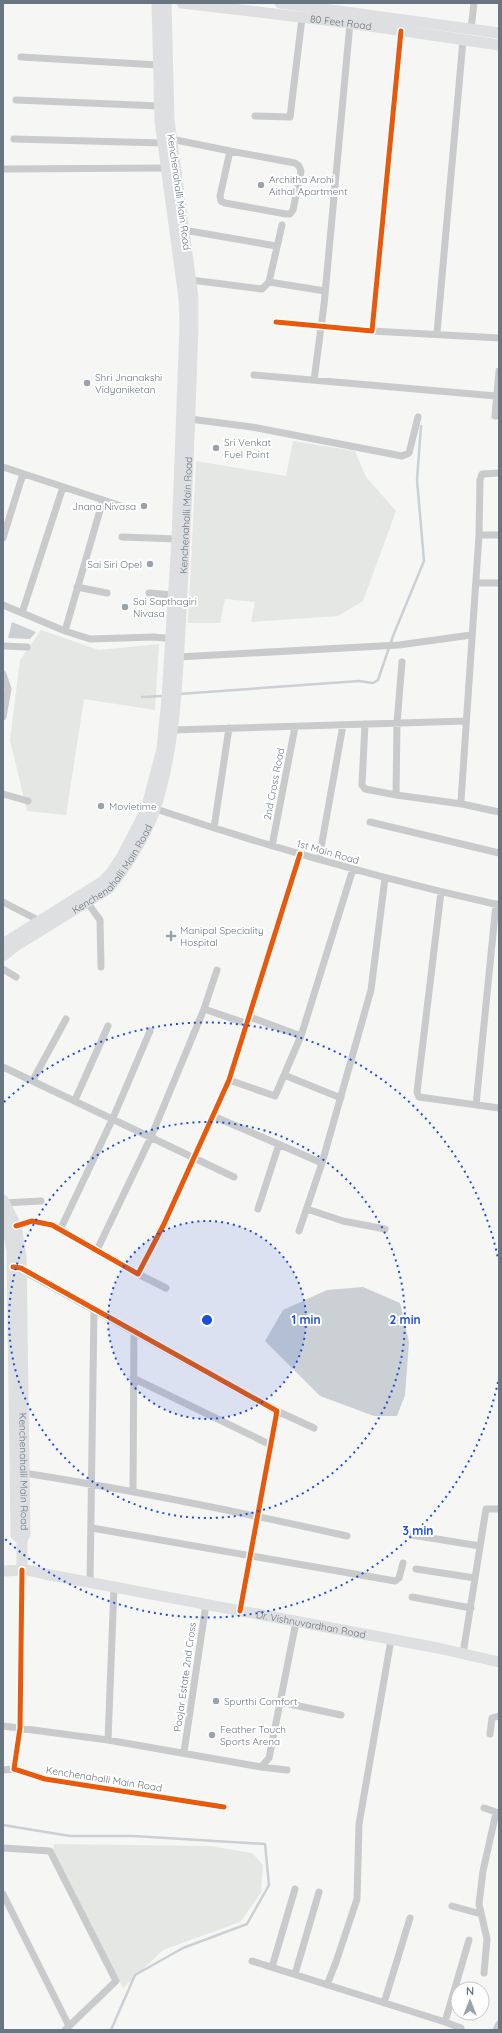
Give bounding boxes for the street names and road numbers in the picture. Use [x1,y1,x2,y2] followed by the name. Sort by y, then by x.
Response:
[309,12,372,33] street label: 80 Feet Road
[164,133,194,251] street label: Kenchenahalli Main Road
[176,456,195,574] street label: Kenchenahalli Main Road
[261,747,287,821] street label: 2nd Cross Road
[69,822,155,916] street label: Kenchenahalli Main Road
[295,837,361,867] street label: 1st Main Road
[17,1413,31,1530] street label: Kenchenahalli Main Road
[255,1607,367,1641] street label: Dr. Vishnuvardhan Road
[171,1621,199,1733] street label: Poojar Estate 2nd Cross
[45,1763,163,1795] street label: Kenchenahalli Main Road

